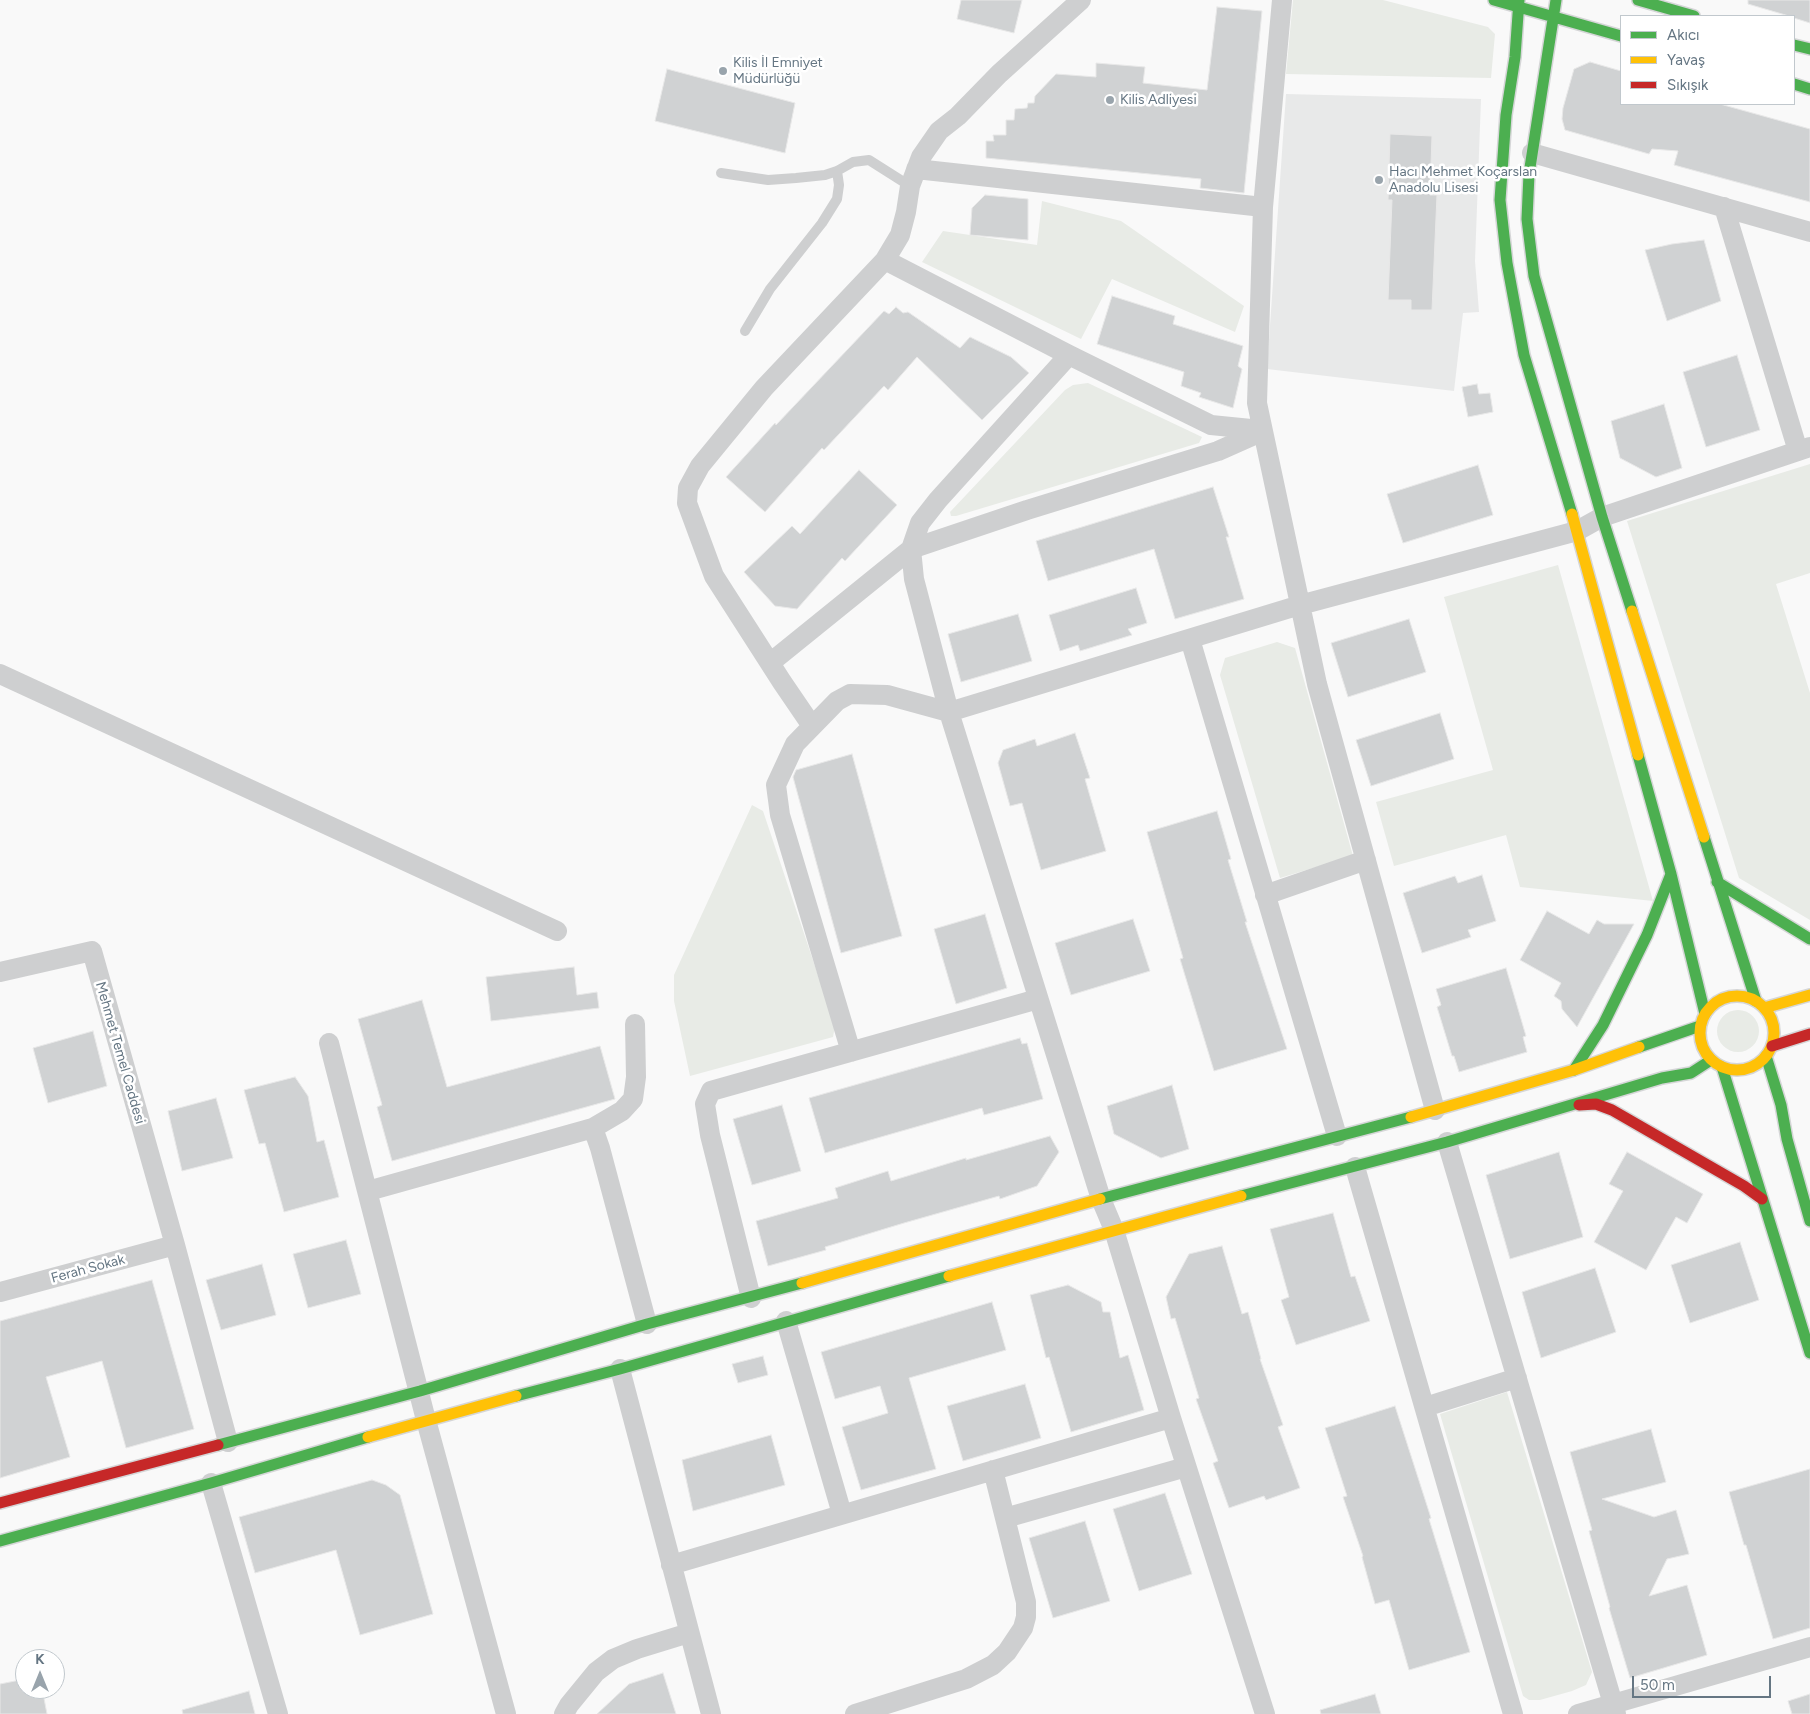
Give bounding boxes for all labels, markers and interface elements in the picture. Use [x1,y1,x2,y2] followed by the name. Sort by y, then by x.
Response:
[1620,15,1795,105] legend
[1667,26,1700,44] text: Akıcı
[1667,51,1705,69] text: Yavaş
[733,55,823,88] place label: Kilis İl Emniyet Müdürlüğü
[717,65,729,77] marker: Kilis İl Emniyet Müdürlüğü
[1667,76,1708,94] text: Sıkışık
[1120,92,1197,108] place label: Kilis Adliyesi
[1104,94,1116,106] marker: Kilis Adliyesi
[1389,164,1537,196] place label: Hacı Mehmet Koçarslan Anadolu Lisesi
[1373,174,1385,186] marker: Hacı Mehmet Koçarslan Anadolu Lisesi
[92,980,148,1126] street label: Mehmet Temel Caddesi
[49,1251,127,1287] street label: Ferah Sokak
[15,1649,65,1699] north arrow
[35,1651,45,1668] text: K
[1635,1666,1774,1698] scale bar
[1640,1676,1675,1694] text: 50 m

